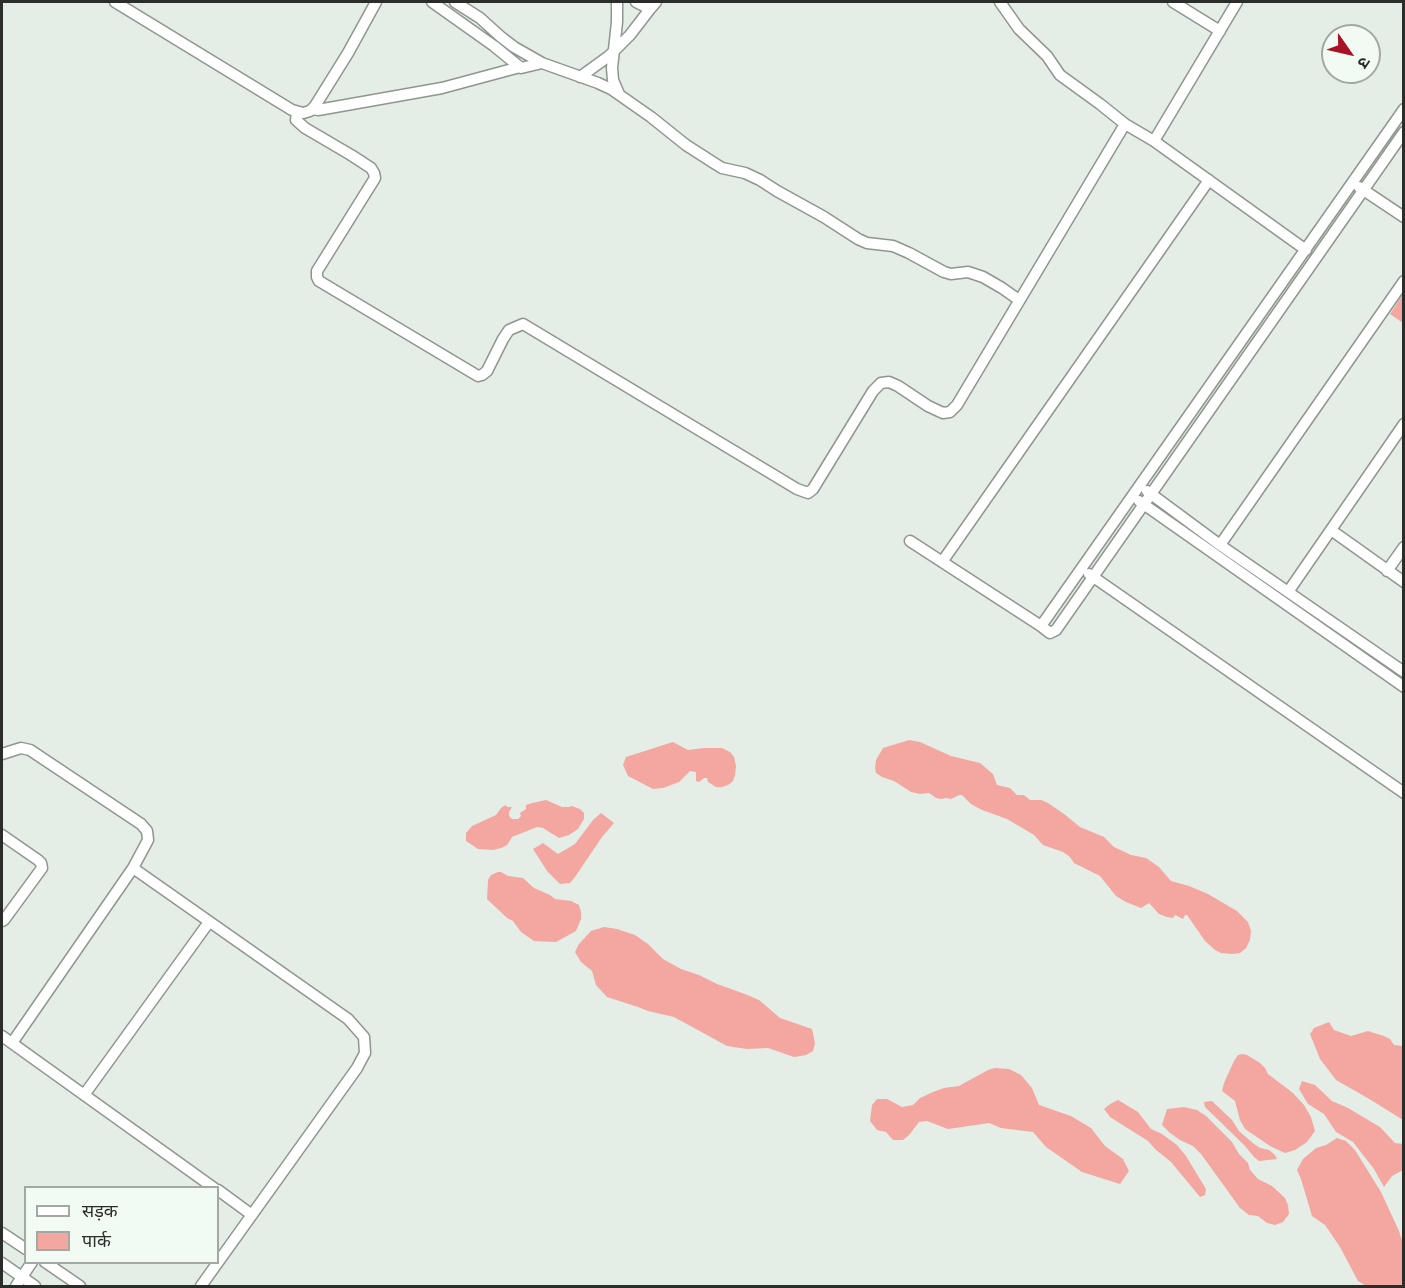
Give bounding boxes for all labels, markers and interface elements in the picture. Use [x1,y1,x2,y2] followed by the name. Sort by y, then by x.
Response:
[1321,24,1381,84] north arrow
[1353,53,1375,72] text: उ
[24,1186,219,1264] legend
[82,1199,118,1222] text: सड़क
[82,1229,111,1252] text: पार्क

